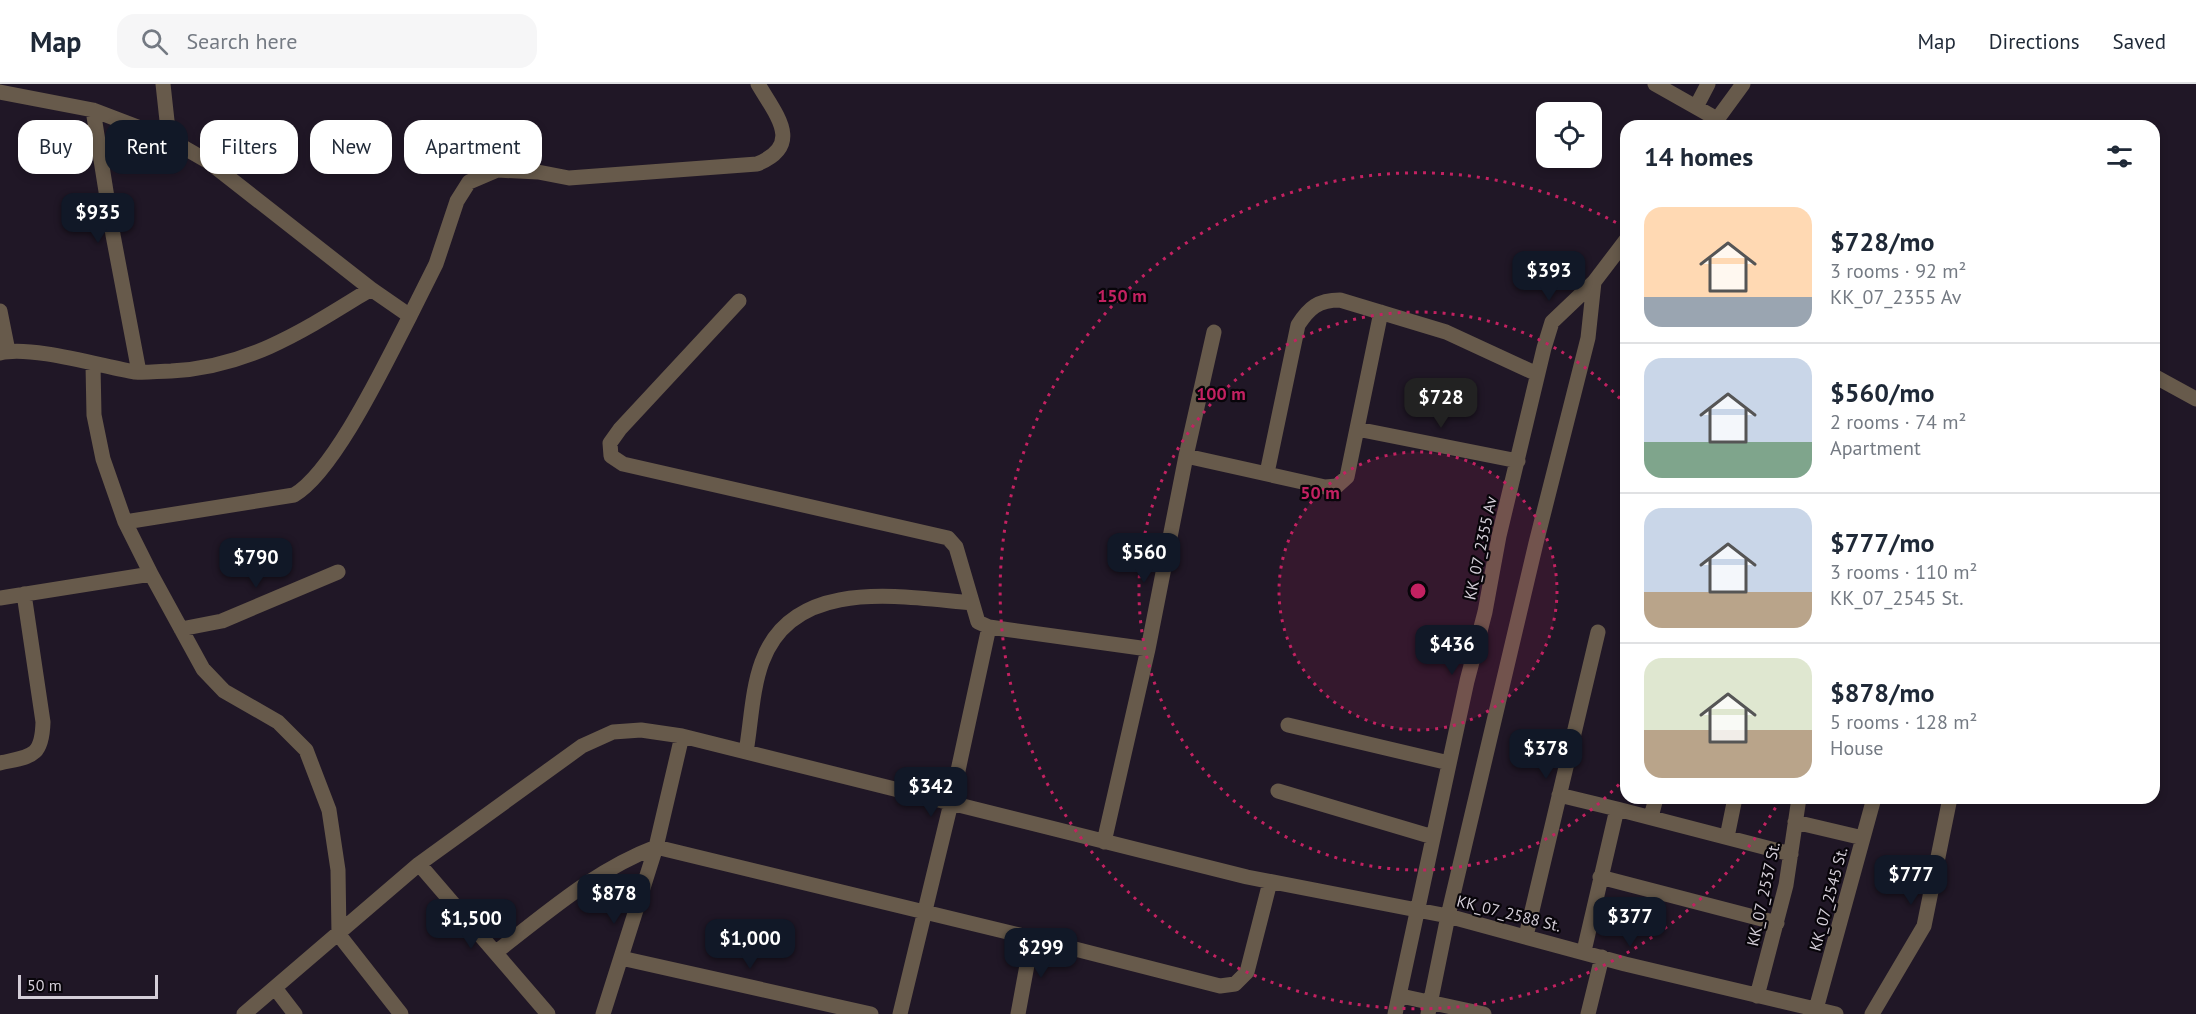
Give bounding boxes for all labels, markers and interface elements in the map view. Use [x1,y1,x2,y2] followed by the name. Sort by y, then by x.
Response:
[117,14,537,68] search box
[30,23,81,60] text: Map
[138,25,171,58] icon: search
[186,27,297,55] text: Search here
[1917,28,1956,55] text: Map
[1989,28,2080,55] text: Directions
[2113,28,2166,55] text: Saved
[1536,102,1602,168] map controls
[1536,102,1602,168] button: locate
[18,120,93,174] chip: Buy
[105,120,188,174] chip: Rent
[200,120,298,174] chip: Filters
[310,120,392,174] chip: New
[404,120,542,174] chip: Apartment
[1644,140,1753,173] text: 14 homes
[2103,140,2136,173] icon: filters
[62,193,134,244] pin: $935
[75,199,121,225] text: $935
[1830,225,1934,258] text: $728/mo
[1692,231,1764,303] icon: home
[1513,251,1585,302] pin: $393
[1526,257,1572,283] text: $393
[1830,258,1966,284] text: 3 rooms · 92 m²
[1097,284,1147,307] text: 150 m
[1830,284,1961,310] text: KK_07_2355 Av
[1830,376,1934,409] text: $560/mo
[1405,378,1477,429] pin: $728
[1196,382,1246,405] text: 100 m
[1692,382,1764,454] icon: home
[1418,384,1464,410] text: $728
[1830,409,1966,435] text: 2 rooms · 74 m²
[1830,435,1921,461] text: Apartment
[1300,481,1340,504] text: 50 m
[1459,494,1501,602] street label: KK_07_2355 Av
[1830,526,1934,559] text: $777/mo
[1692,532,1764,604] icon: home
[1108,533,1180,584] pin: $560
[220,538,292,589] pin: $790
[1121,539,1167,565] text: $560
[233,544,279,570] text: $790
[1830,559,1977,585] text: 3 rooms · 110 m²
[1408,581,1428,601] centre of rings
[1830,585,1963,611] text: KK_07_2545 St.
[1416,625,1488,676] pin: $436
[1429,631,1475,657] text: $436
[1830,676,1934,709] text: $878/mo
[1692,682,1764,754] icon: home
[1830,709,1977,735] text: 5 rooms · 128 m²
[1510,729,1582,780] pin: $378
[1523,735,1569,761] text: $378
[1830,735,1884,761] text: House
[895,767,967,818] pin: $342
[908,773,954,799] text: $342
[1742,840,1784,948] street label: KK_07_2537 St.
[1805,845,1851,953] street label: KK_07_2545 St.
[1875,855,1947,906] pin: $777
[1888,861,1934,887] text: $777
[578,874,650,925] pin: $878
[591,880,637,906] text: $878
[1455,890,1563,936] street label: KK_07_2588 St.
[1594,897,1666,948] pin: $377
[422,899,520,950] pin: $1,500
[1607,903,1653,929] text: $377
[440,905,502,931] text: $1,500
[701,919,799,970] pin: $1,000
[719,925,781,951] text: $1,000
[1005,928,1077,979] pin: $299
[1018,934,1064,960] text: $299
[18,972,158,1000] scale bar
[27,975,62,995] text: 50 m

